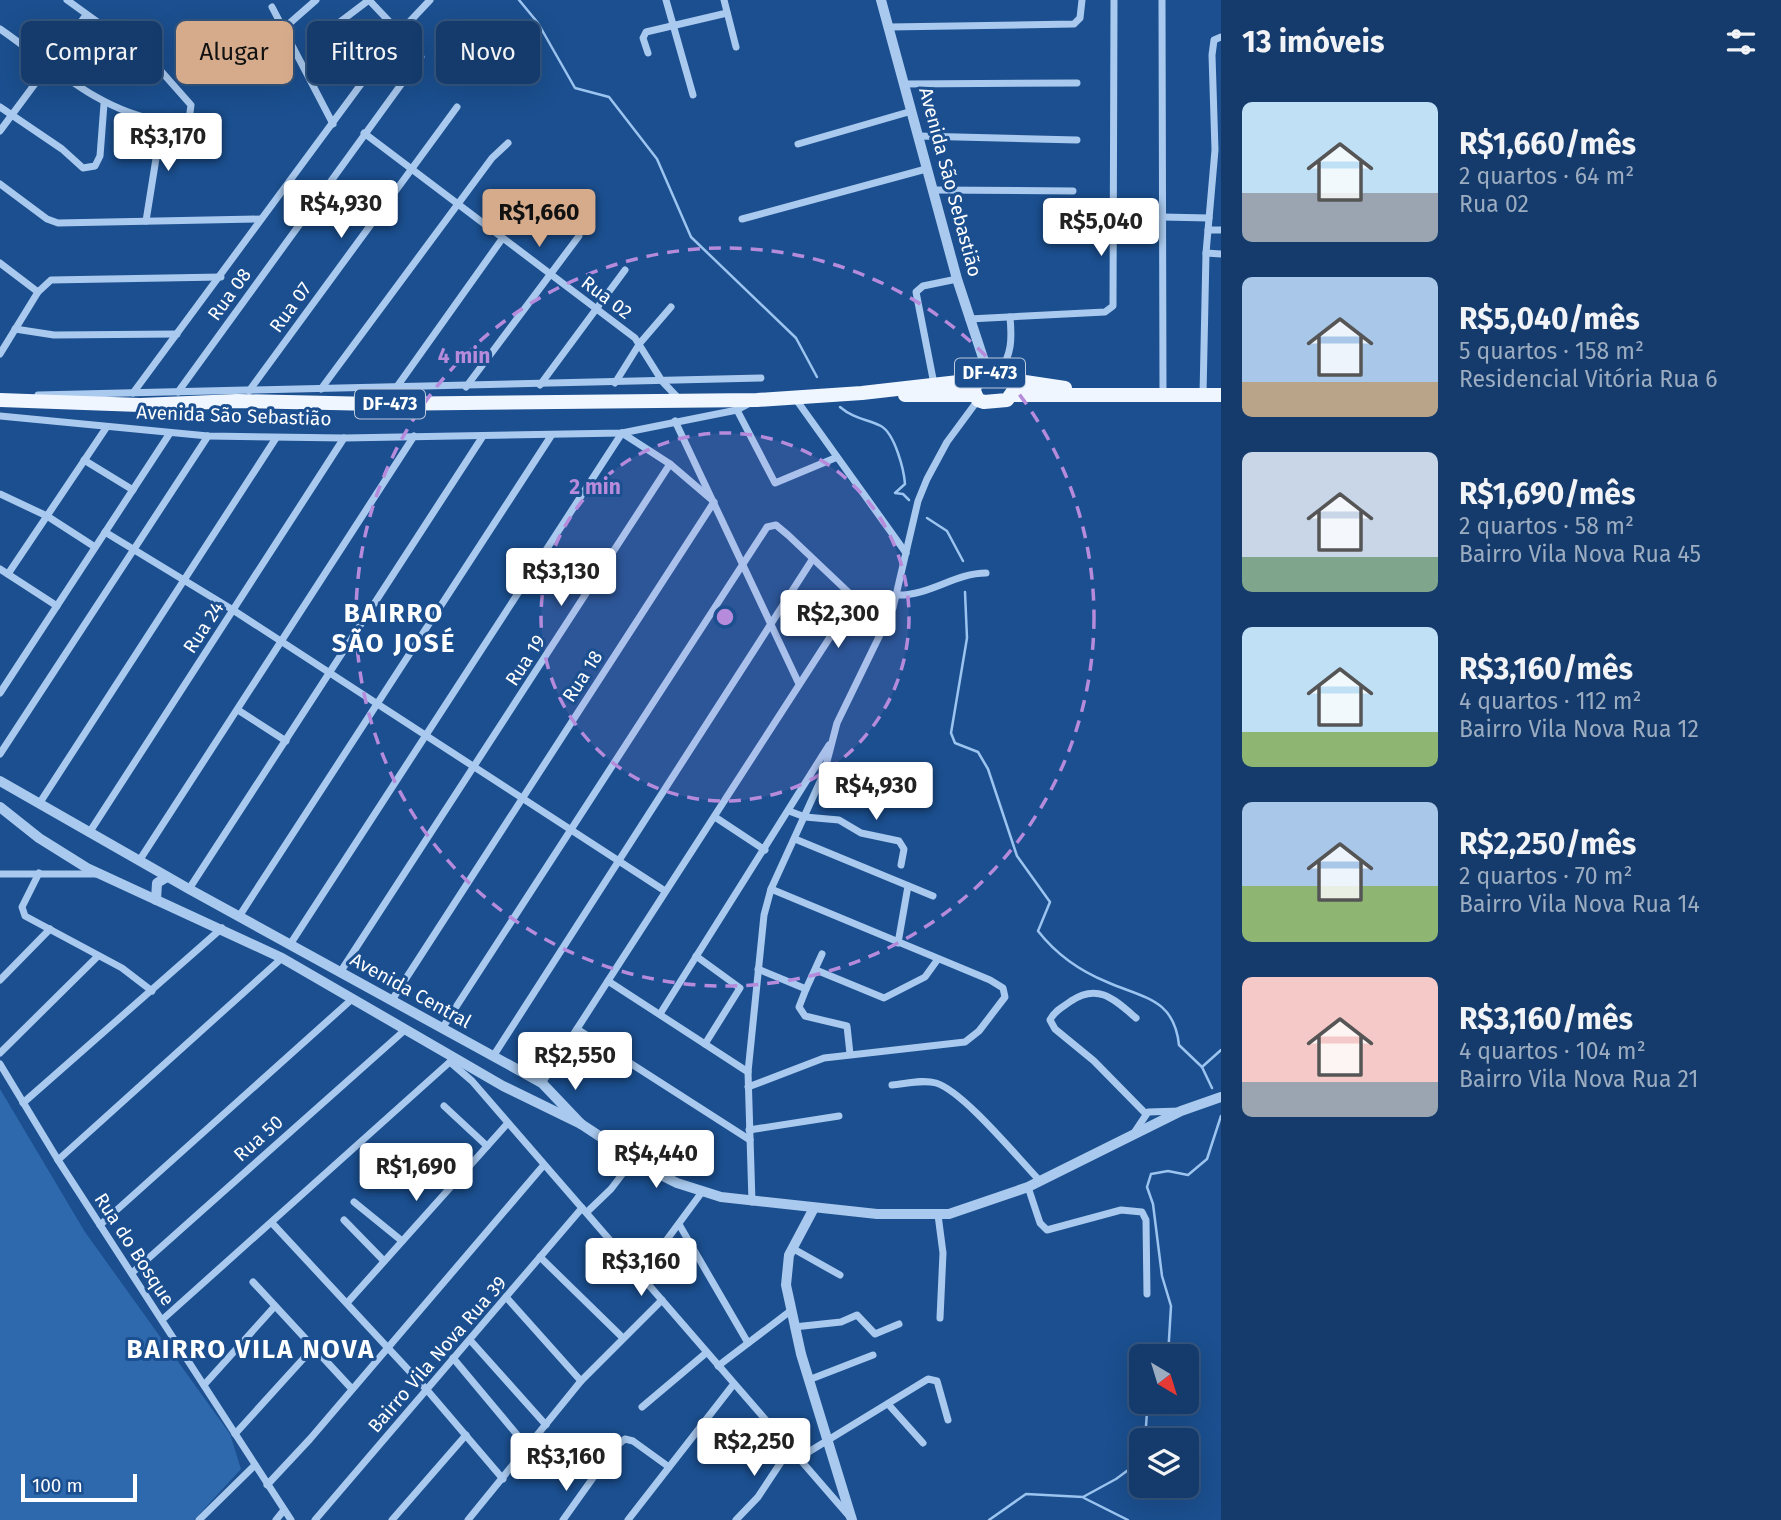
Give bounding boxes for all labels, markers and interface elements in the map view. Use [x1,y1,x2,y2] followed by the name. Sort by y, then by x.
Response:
[21,21,162,84] chip: Comprar
[176,21,293,84] chip: Alugar
[307,21,422,84] chip: Filtros
[436,21,540,84] chip: Novo
[1722,23,1760,61] icon: filters
[1242,24,1384,60] text: 13 imóveis
[914,85,987,279] street label: Avenida São Sebastião
[103,114,233,173] pin: R$3,170
[130,122,206,150] text: R$3,170
[1459,126,1636,162] text: R$1,660/mês
[1298,130,1382,214] icon: home
[1459,162,1634,190] text: 2 quartos · 64 m²
[276,180,406,240] pin: R$4,930
[300,189,382,217] text: R$4,930
[474,190,604,249] pin: R$1,660
[1459,190,1529,218] text: Rua 02
[498,198,580,226] text: R$1,660
[1036,198,1166,258] pin: R$5,040
[1059,207,1143,235] text: R$5,040
[203,264,256,325] street label: Rua 08
[577,271,637,324] street label: Rua 02
[264,278,316,337] street label: Rua 07
[1459,301,1640,337] text: R$5,040/mês
[1298,305,1382,389] icon: home
[1459,337,1644,365] text: 5 quartos · 158 m²
[438,343,490,369] text: 4 min
[955,358,1025,388] road number: DF-473
[1459,365,1718,393] text: Residencial Vitória Rua 6
[355,390,425,418] road number: DF-473
[136,401,332,430] street label: Avenida São Sebastião
[569,474,621,500] text: 2 min
[1459,476,1635,512] text: R$1,690/mês
[1298,480,1382,564] icon: home
[1459,512,1634,540] text: 2 quartos · 58 m²
[1459,540,1701,568] text: Bairro Vila Nova Rua 45
[496,548,626,608] pin: R$3,130
[522,557,600,585] text: R$3,130
[773,590,903,650] pin: R$2,300
[178,597,229,657] street label: Rua 24
[332,598,456,659] district label: BAIRRO SÃO JOSÉ
[796,599,880,627] text: R$2,300
[713,605,737,629] centre of rings
[500,630,550,690] street label: Rua 19
[557,646,607,706] street label: Rua 18
[1459,651,1633,687] text: R$3,160/mês
[1298,655,1382,739] icon: home
[1459,687,1642,715] text: 4 quartos · 112 m²
[1459,715,1699,743] text: Bairro Vila Nova Rua 12
[811,762,941,822] pin: R$4,930
[835,771,917,799] text: R$4,930
[1459,826,1636,862] text: R$2,250/mês
[1298,830,1382,914] icon: home
[1459,862,1633,890] text: 2 quartos · 70 m²
[1459,890,1700,918] text: Bairro Vila Nova Rua 14
[346,948,476,1033] street label: Avenida Central
[1459,1001,1633,1037] text: R$3,160/mês
[1298,1005,1382,1089] icon: home
[510,1032,640,1092] pin: R$2,550
[1459,1037,1646,1065] text: 4 quartos · 104 m²
[534,1041,616,1069] text: R$2,550
[1459,1065,1698,1093] text: Bairro Vila Nova Rua 21
[229,1110,288,1166] street label: Rua 50
[591,1130,721,1190] pin: R$4,440
[614,1139,698,1167] text: R$4,440
[351,1144,481,1203] pin: R$1,690
[376,1152,456,1180] text: R$1,690
[90,1189,180,1310] street label: Rua do Bosque
[576,1238,706,1298] pin: R$3,160
[602,1247,680,1275] text: R$3,160
[363,1271,512,1437] street label: Bairro Vila Nova Rua 39
[127,1334,375,1365] district label: BAIRRO VILA NOVA
[1129,1344,1199,1414] north arrow
[1129,1344,1199,1498] map controls
[689,1418,819,1478] pin: R$2,250
[713,1427,795,1455] text: R$2,250
[1129,1428,1199,1498] button: layers
[501,1434,631,1493] pin: R$3,160
[527,1442,605,1470] text: R$3,160
[21,1471,136,1503] scale bar
[32,1474,83,1497] text: 100 m

